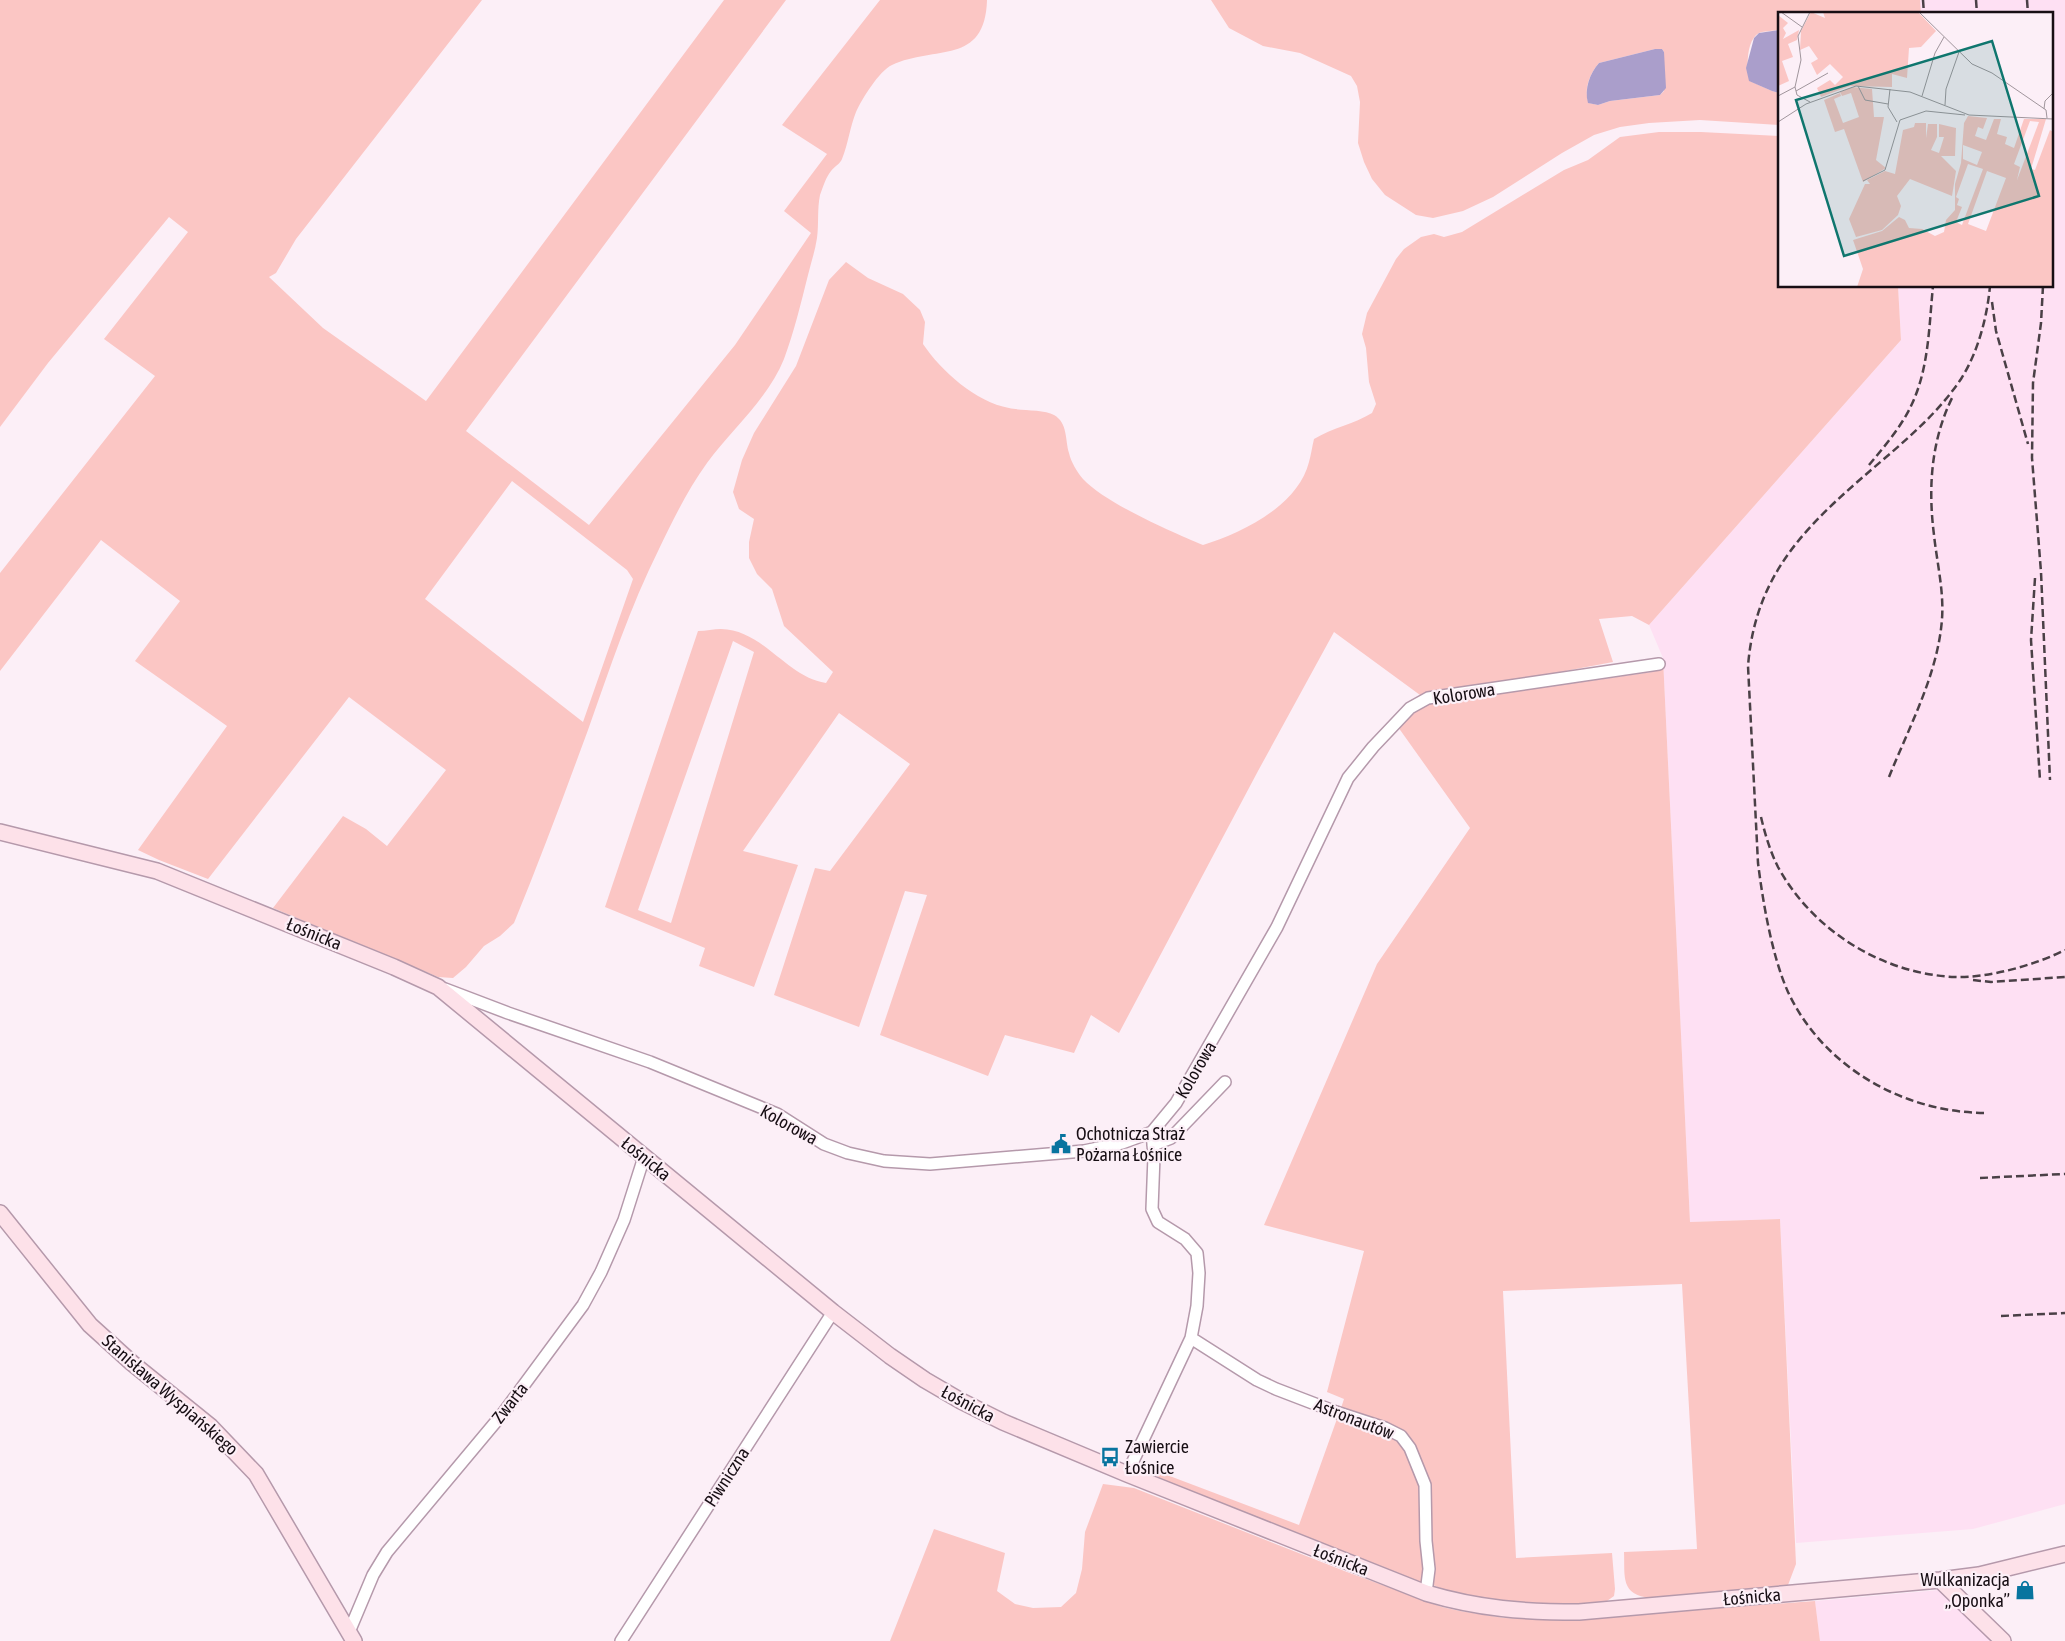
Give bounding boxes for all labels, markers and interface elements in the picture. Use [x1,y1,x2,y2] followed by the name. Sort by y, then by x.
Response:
[1778,12,2052,288] inset map
[1431,678,1496,709] street label: Kolorowa
[284,913,345,954] street label: Łośnicka
[1171,1037,1220,1102] street label: Kolorowa
[757,1100,822,1149] street label: Kolorowa
[1076,1123,1185,1165] place label: Ochotnicza Straż Pożarna Łośnice
[617,1132,675,1185] street label: Łośnicka
[1050,1133,1072,1155] public building icon: Ochotnicza Straż Pożarna Łośnice
[98,1330,243,1459] street label: Stanisława Wyspiańskiego
[487,1378,532,1427] street label: Zwarta
[938,1381,999,1426] street label: Łośnicka
[1311,1394,1397,1443] street label: Astronautów
[1125,1436,1189,1478] place label: Zawiercie Łośnice
[700,1443,753,1510] street label: Piwniczna
[1099,1446,1121,1468] bus stop icon: Zawiercie Łośnice
[1311,1539,1372,1580] street label: Łośnicka
[1921,1569,2010,1611] place label: Wulkanizacja „Oponka”
[2014,1579,2036,1601] shop icon: Wulkanizacja „Oponka”
[1722,1584,1782,1609] street label: Łośnicka

